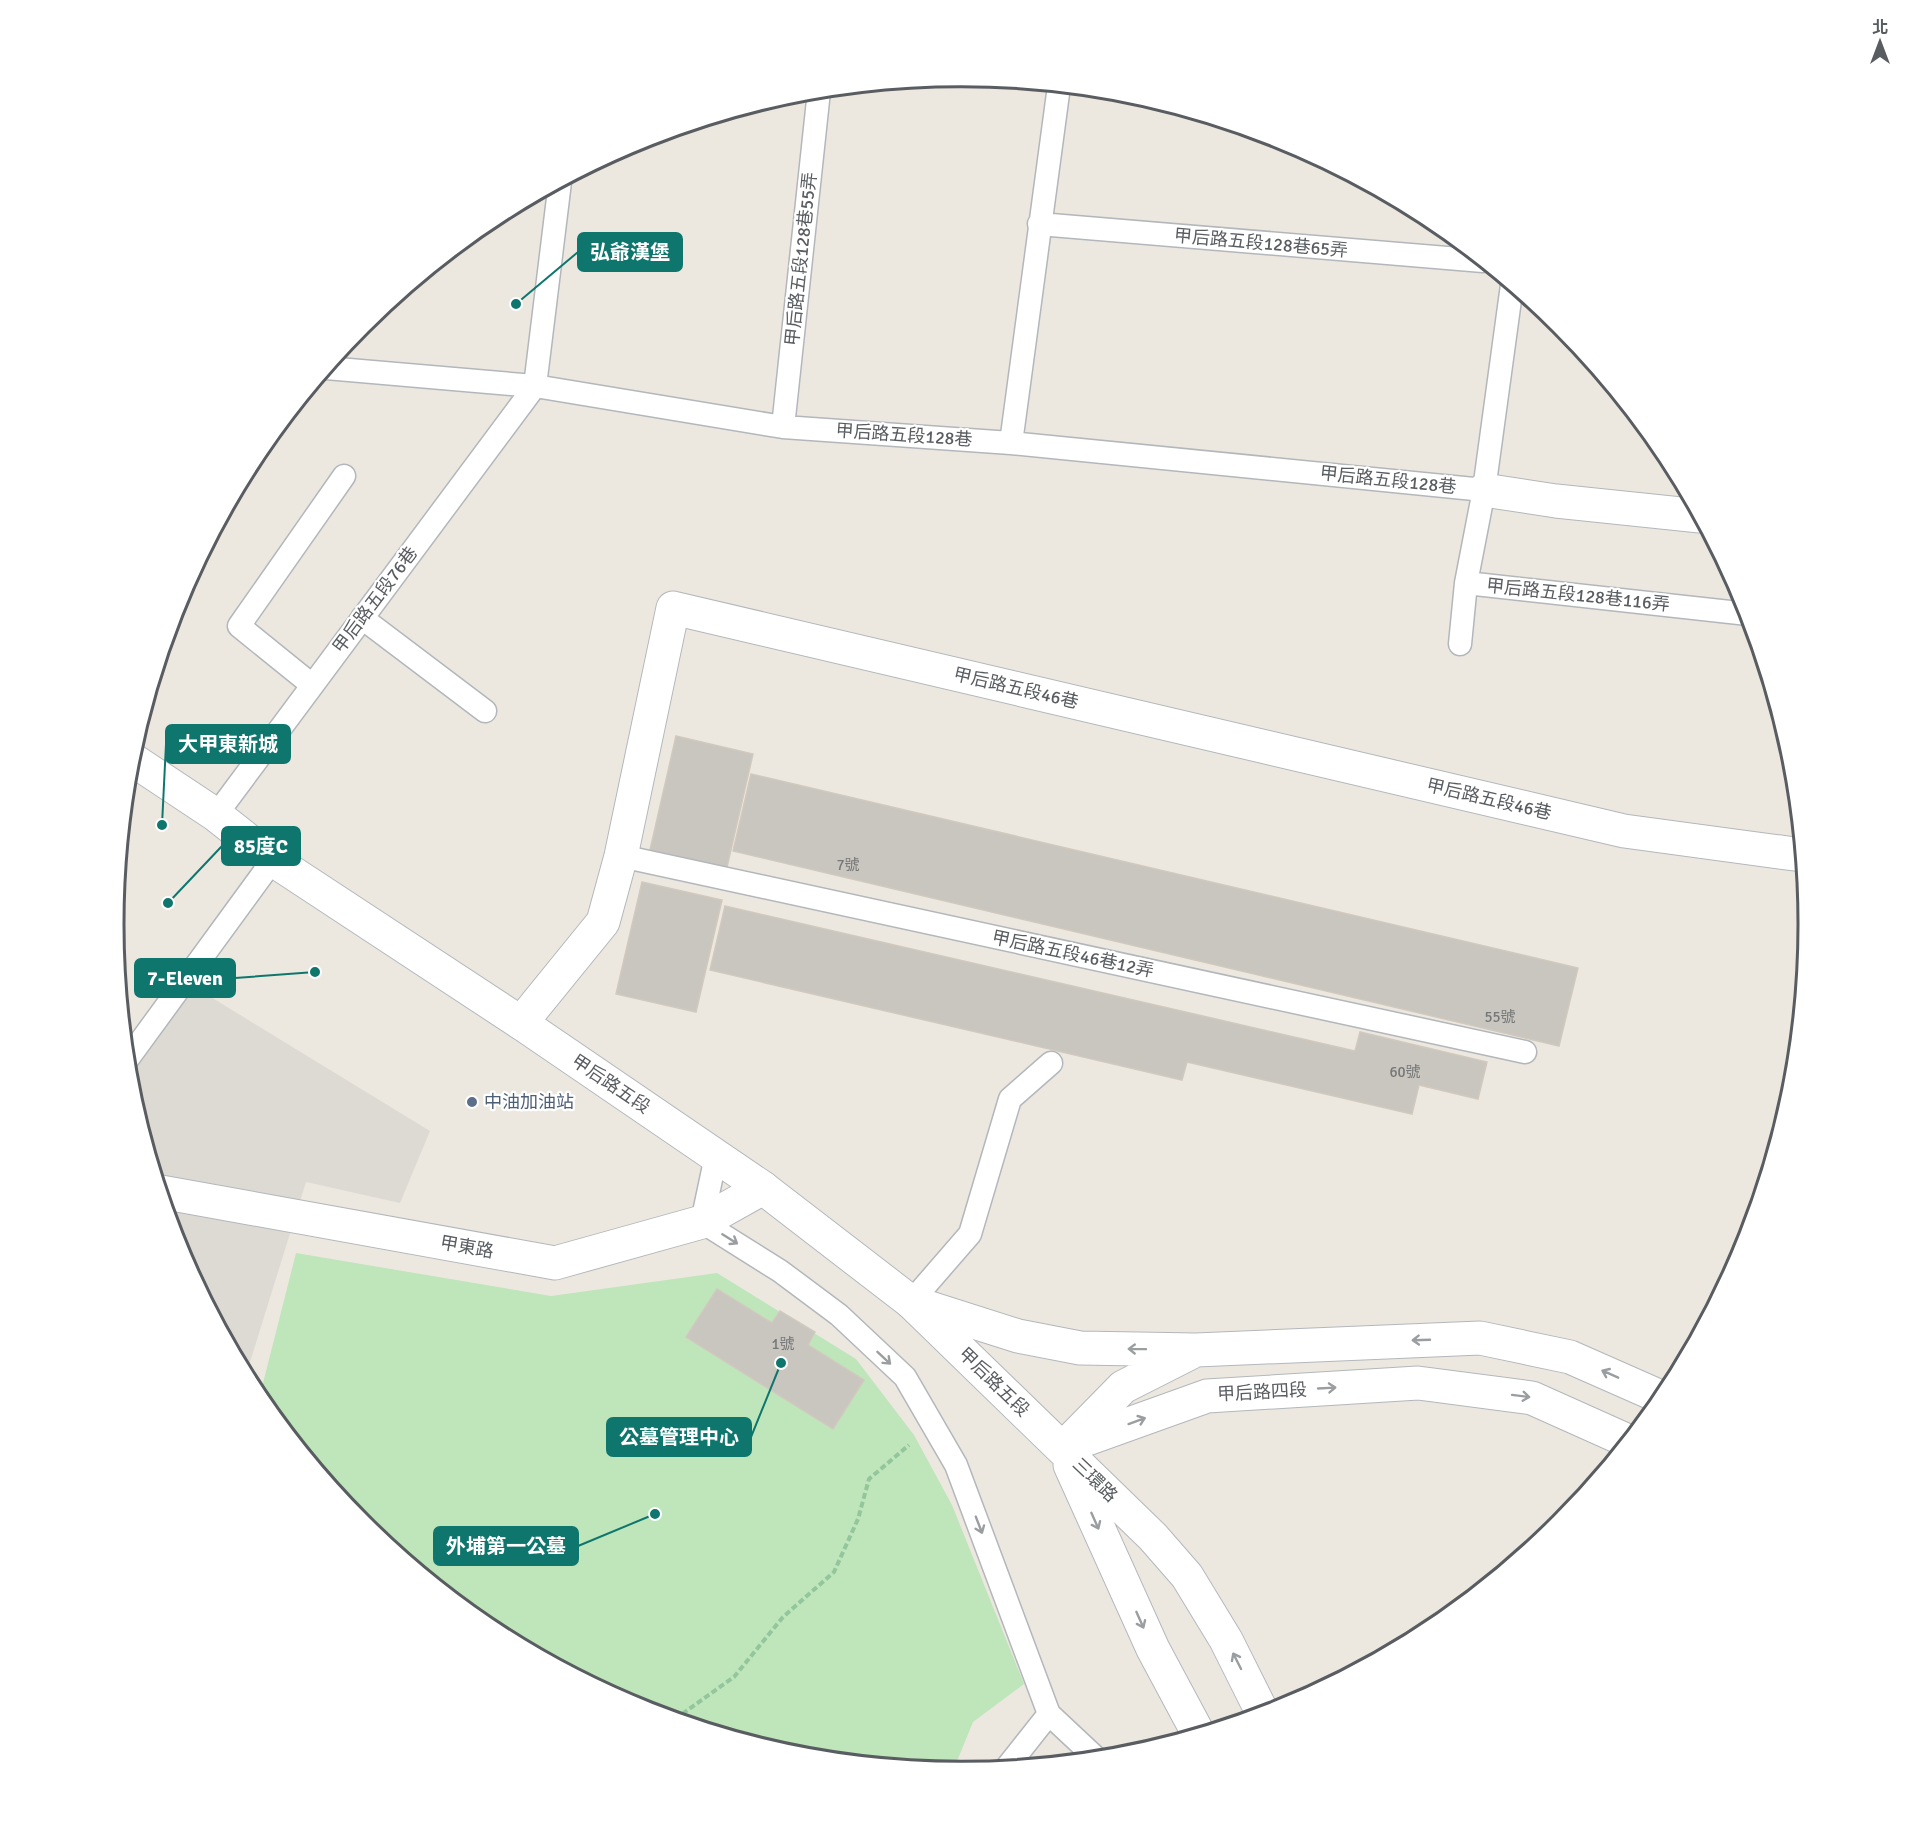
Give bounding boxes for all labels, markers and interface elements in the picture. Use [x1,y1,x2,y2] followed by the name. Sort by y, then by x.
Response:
[1850,12,1910,72] north arrow
[1872,18,1888,38] text: 北
[781,171,821,347] street label: 甲后路五段128巷55弄
[1173,224,1349,262] street label: 甲后路五段128巷65弄
[578,233,682,271] callout: 弘爺漢堡
[590,240,670,265] text: 弘爺漢堡
[835,419,973,451] street label: 甲后路五段128巷
[1319,462,1457,498] street label: 甲后路五段128巷
[328,542,422,658] street label: 甲后路五段76巷
[1485,574,1671,616] street label: 甲后路五段128巷116弄
[951,663,1081,713] street label: 甲后路五段46巷
[166,725,290,763] callout: 大甲東新城
[178,732,278,757] text: 大甲東新城
[1424,774,1554,824] street label: 甲后路五段46巷
[222,827,300,865] callout: 85度C
[234,834,288,859] text: 85度C
[836,856,860,874] house number: 7號
[990,926,1156,982] street label: 甲后路五段46巷12弄
[135,959,235,997] callout: 7-Eleven
[147,966,223,991] text: 7-Eleven
[1484,1008,1516,1026] house number: 55號
[568,1050,654,1118] street label: 甲后路五段
[1389,1063,1421,1081] house number: 60號
[484,1091,574,1113] place label: 中油加油站
[465,1095,479,1109] marker: 中油加油站
[439,1231,495,1263] street label: 甲東路
[721,1234,738,1246] one-way arrow
[771,1335,795,1353] house number: 1號
[1411,1335,1431,1346] one-way arrow
[954,1343,1034,1421] street label: 甲后路五段
[1128,1343,1148,1355] one-way arrow
[876,1350,891,1365] one-way arrow
[1601,1368,1620,1379] one-way arrow
[1216,1379,1308,1405] street label: 甲后路四段
[1317,1383,1337,1394] one-way arrow
[1511,1391,1531,1402] one-way arrow
[1127,1415,1146,1426] one-way arrow
[607,1418,751,1456] callout: 公墓管理中心
[619,1425,739,1450] text: 公墓管理中心
[1068,1453,1122,1507] street label: 三環路
[1090,1511,1102,1529] one-way arrow
[974,1516,985,1534] one-way arrow
[434,1527,578,1565] callout: 外埔第一公墓
[446,1534,566,1559] text: 外埔第一公墓
[1135,1610,1146,1629] one-way arrow
[1231,1653,1242,1671] one-way arrow

